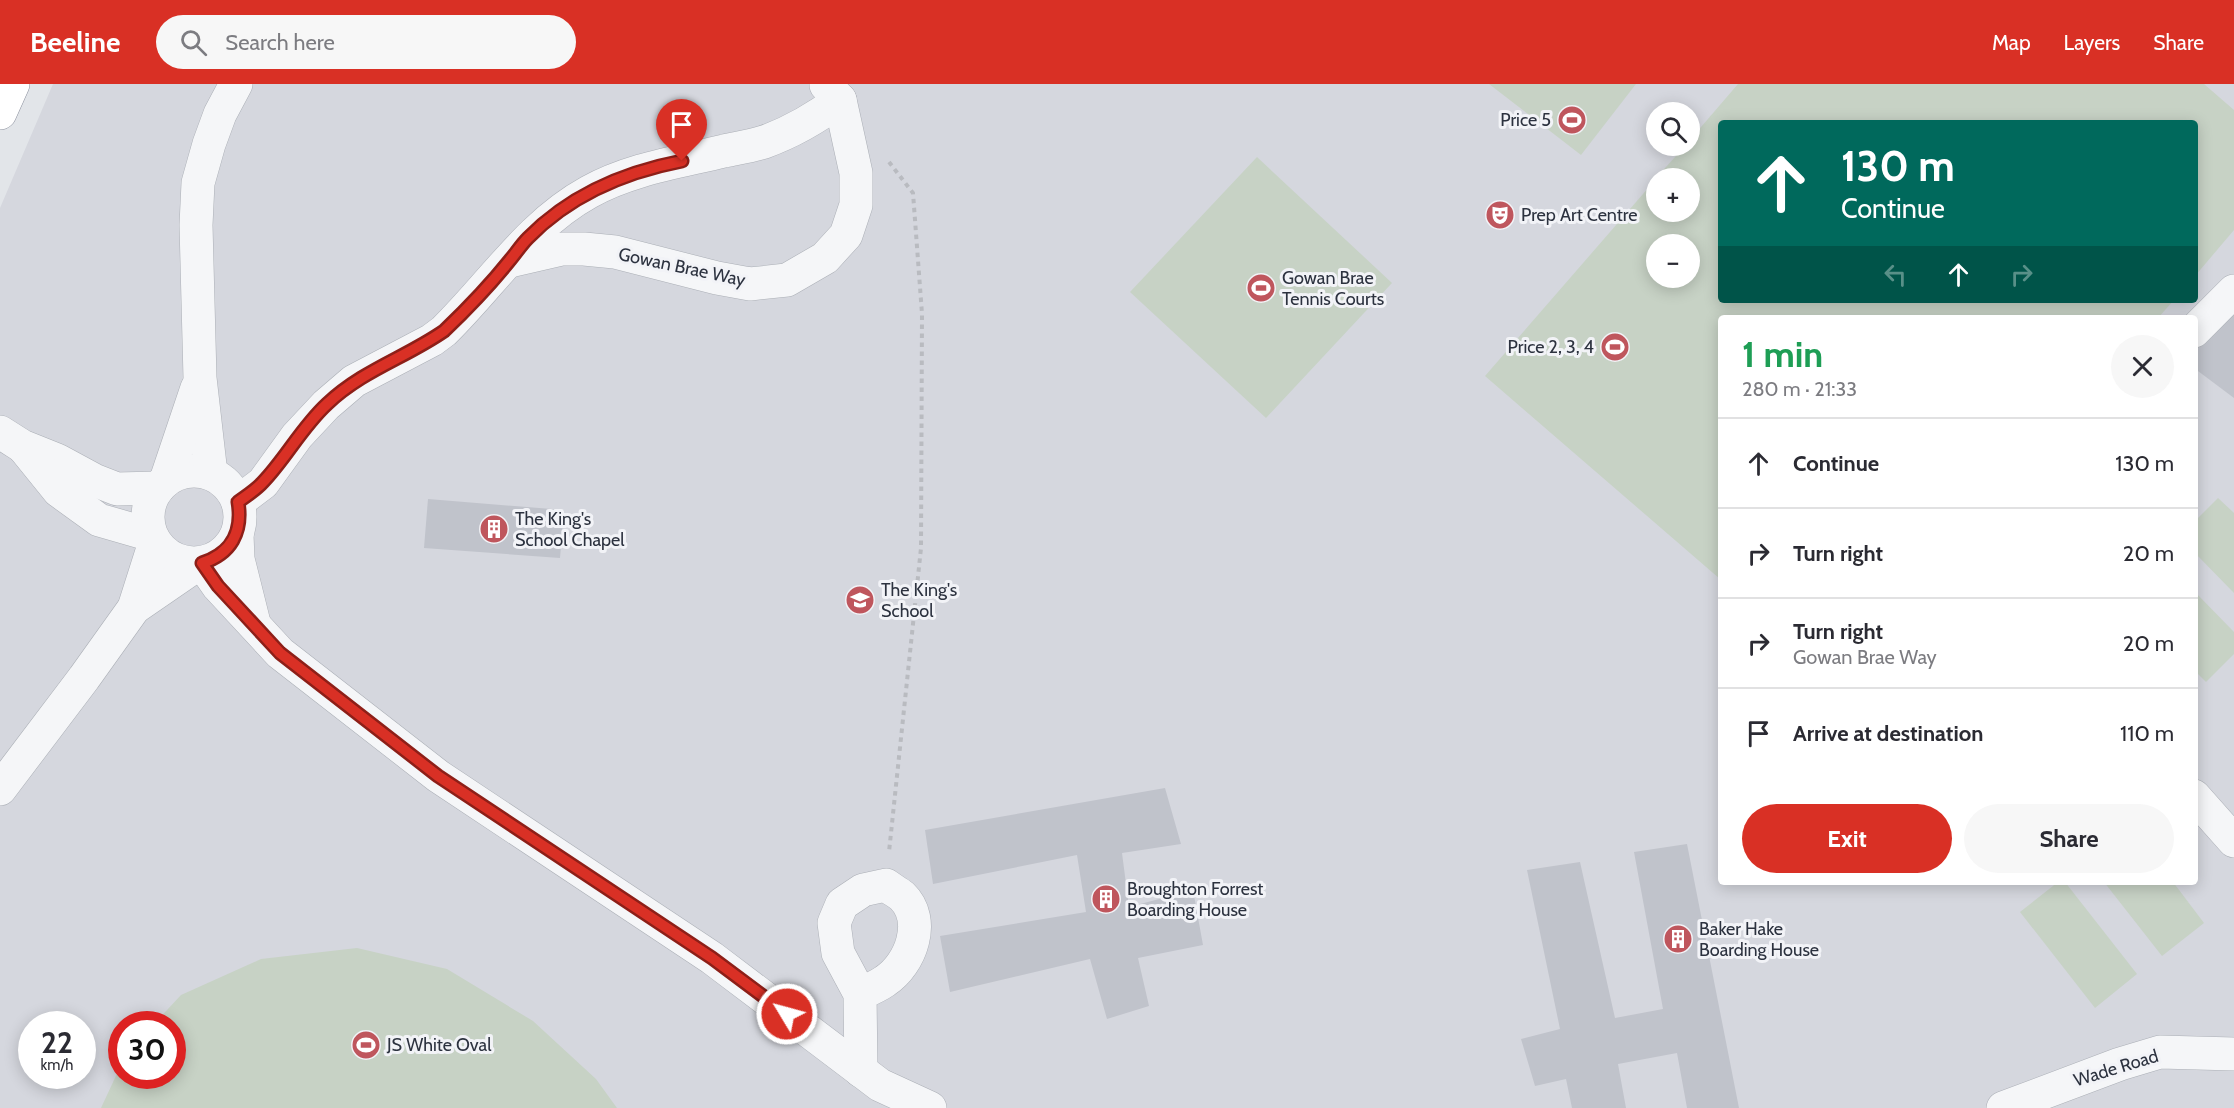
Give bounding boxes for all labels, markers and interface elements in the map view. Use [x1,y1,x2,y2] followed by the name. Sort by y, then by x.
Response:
[156,15,576,69] search box
[30,25,120,59] text: Beeline
[177,26,210,59] icon: search
[225,29,335,56] text: Search here
[1992,30,2031,55] text: Map
[2064,30,2120,55] text: Layers
[2153,30,2204,55] text: Share
[656,99,707,161] pin
[1646,102,1700,288] map controls
[1646,102,1700,156] button: search
[1556,104,1588,136] sports icon: Price 5
[665,108,698,141] icon: arrive
[1500,109,1551,131] place label: Price 5
[1841,140,1955,192] text: 130 m
[1742,144,1820,222] icon: ahead
[1646,168,1700,222] button: +
[1841,192,1945,225] text: Continue
[1484,199,1516,231] theatre icon: Prep Art Centre
[1521,204,1638,226] place label: Prep Art Centre
[1646,234,1700,288] button: −
[616,243,748,291] street label: Gowan Brae Way
[1879,258,1912,291] icon: left
[1942,258,1975,291] icon: ahead
[2005,258,2038,291] icon: right
[1282,267,1384,310] place label: Gowan Brae Tennis Courts
[1245,272,1277,304] sports icon: Gowan Brae Tennis Courts
[1599,331,1631,363] sports icon: Price 2, 3, 4
[1742,332,1823,376] text: 1 min
[2111,335,2174,398] button: close
[1508,336,1594,358] place label: Price 2, 3, 4
[1742,377,1857,401] text: 280 m · 21:33
[1742,447,1775,480] icon: ahead
[1793,450,1879,477] text: Continue
[2115,450,2174,477] text: 130 m
[515,508,625,551] place label: The King's School Chapel
[478,513,510,545] building icon: The King's School Chapel
[1742,537,1775,570] icon: right
[1793,540,1883,567] text: Turn right
[2123,540,2174,567] text: 20 m
[881,579,957,622] place label: The King's School
[844,584,876,616] school or university icon: The King's School
[1793,618,1883,645] text: Turn right
[1742,627,1775,660] icon: right
[2123,630,2174,657] text: 20 m
[1793,645,1937,669] text: Gowan Brae Way
[1742,717,1775,750] icon: arrive
[1793,720,1983,747] text: Arrive at destination
[2120,720,2174,747] text: 110 m
[1742,804,1952,873] button: Exit
[1964,804,2174,873] button: Share
[1127,878,1263,921] place label: Broughton Forrest Boarding House
[1090,883,1122,915] building icon: Broughton Forrest Boarding House
[1699,918,1819,961] place label: Baker Hake Boarding House
[1662,923,1694,955] building icon: Baker Hake Boarding House
[755,982,819,1046] position arrow
[108,1011,186,1089] speed limit sign: 30
[41,1024,73,1061] text: 22
[350,1029,382,1061] sports icon: JS White Oval
[386,1034,492,1056] place label: JS White Oval
[2071,1045,2161,1091] street label: Wade Road
[41,1056,73,1074] text: km/h

